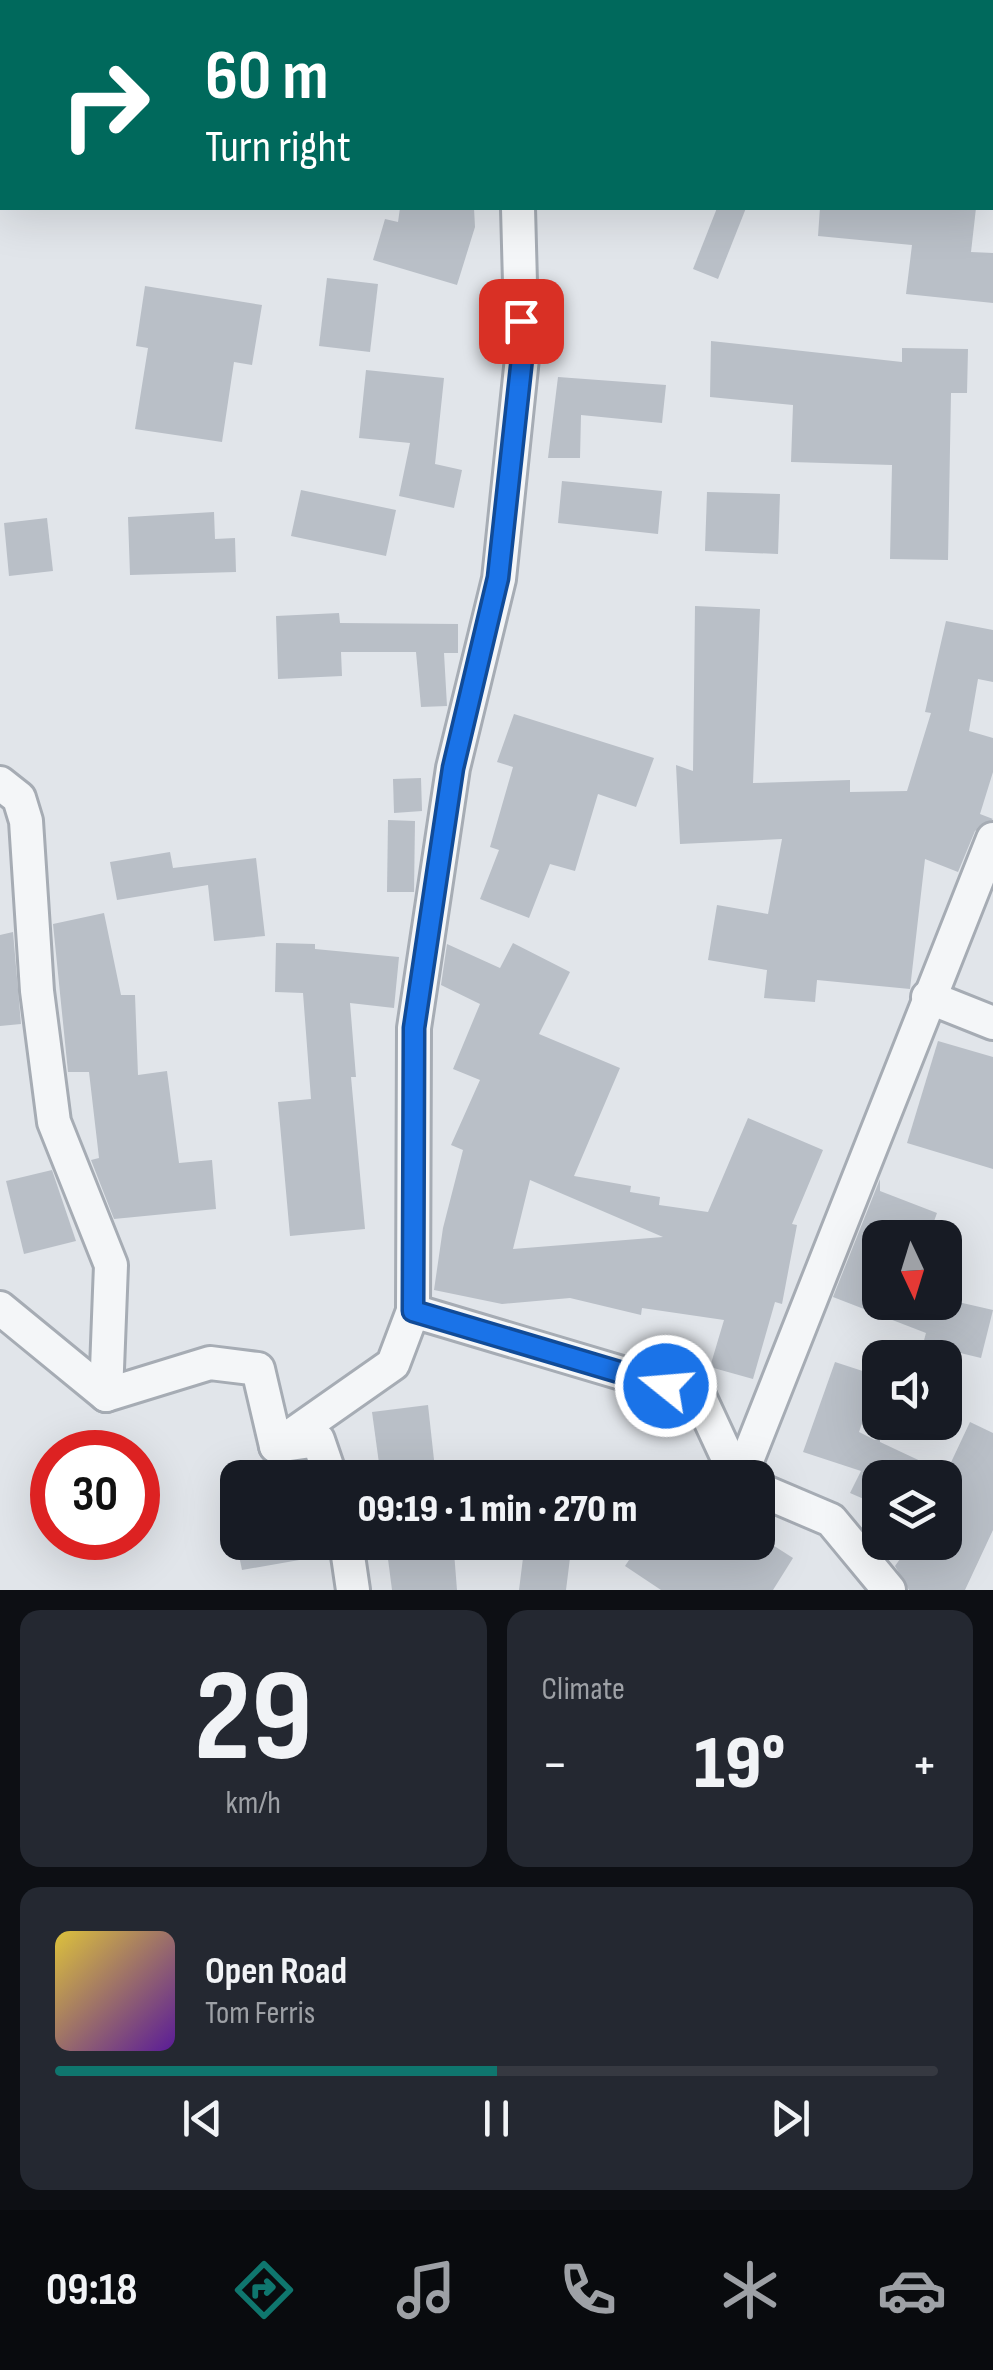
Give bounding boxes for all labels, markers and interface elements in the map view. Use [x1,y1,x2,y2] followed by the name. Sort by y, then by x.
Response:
[205,35,329,119] text: 60 m
[40,40,170,170] icon: right
[205,120,351,175] text: Turn right
[479,279,564,364] pin
[494,294,549,349] icon: arrive
[862,1220,962,1320] north arrow
[862,1220,962,1560] map controls
[614,1334,718,1438] position arrow
[862,1340,962,1440] button: sound
[30,1430,160,1560] speed limit sign: 30
[862,1460,962,1560] button: layers
[358,1487,637,1532] text: 09:19 · 1 min · 270 m
[194,1641,313,1797] text: 29
[542,1670,625,1709] text: Climate
[694,1719,785,1810] text: 19°
[542,1732,568,1799] text: −
[911,1732,938,1799] text: +
[226,1784,281,1823] text: km/h
[205,1949,347,1994] text: Open Road
[205,1994,315,2033] text: Tom Ferris
[175,2091,230,2146] icon: previous
[469,2091,524,2146] icon: pause
[763,2091,818,2146] icon: next
[229,2255,299,2325] icon: directions
[391,2255,461,2325] icon: music
[553,2255,623,2325] icon: phone
[715,2255,785,2325] icon: climate
[877,2255,947,2325] icon: car
[46,2263,138,2318] text: 09:18

